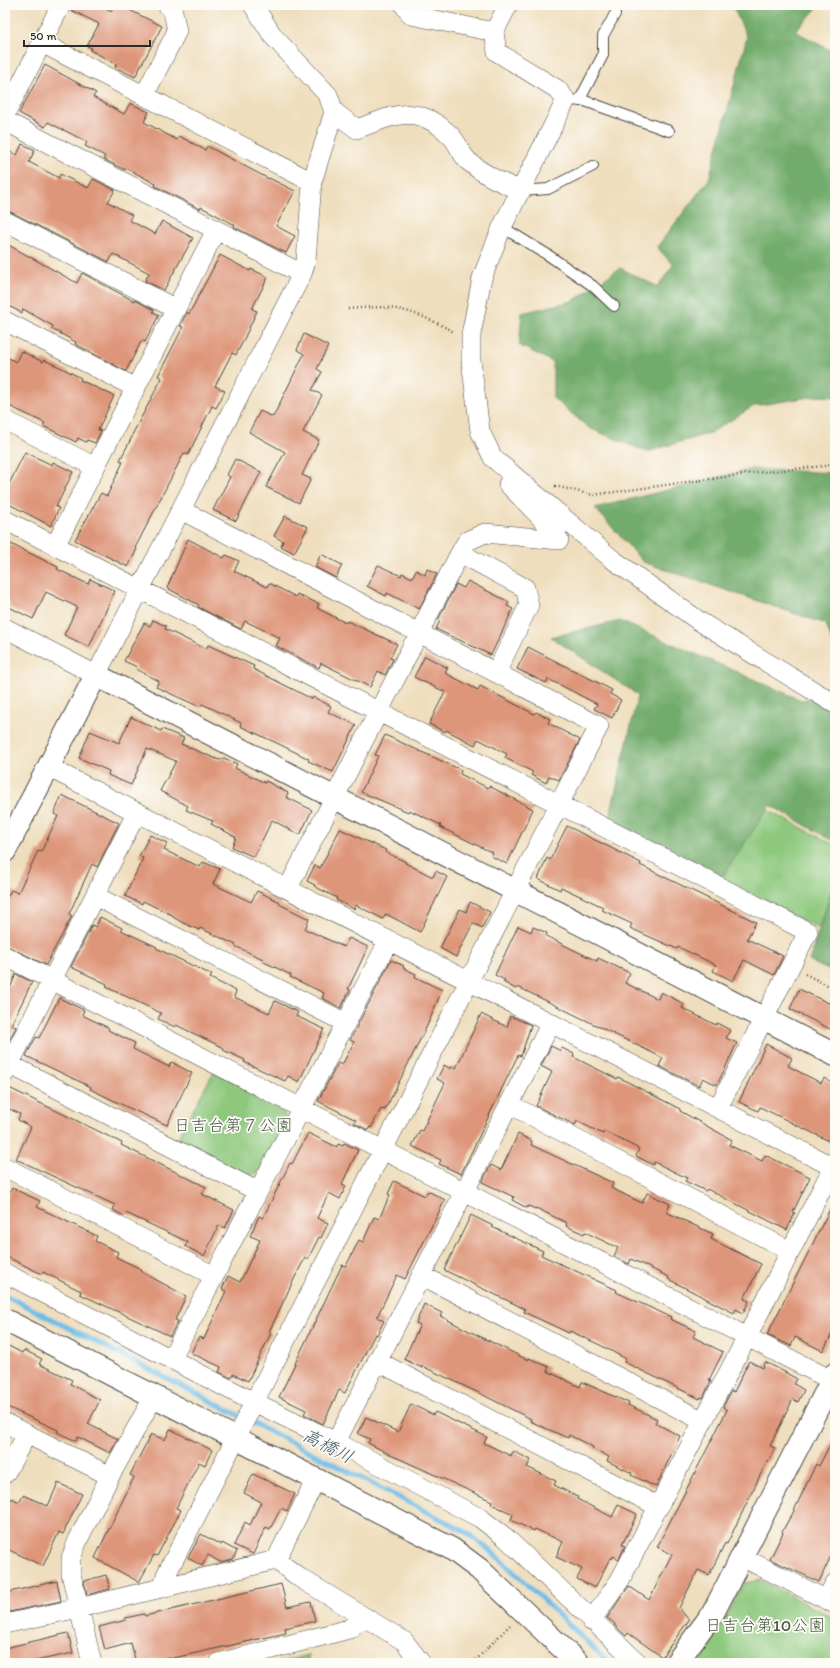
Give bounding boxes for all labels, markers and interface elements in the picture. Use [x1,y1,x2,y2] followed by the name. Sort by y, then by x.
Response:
[24,22,150,48] scale bar
[30,29,56,43] text: 50 m
[174,1115,293,1135] park label: 日吉台第７公園
[299,1424,357,1468] water label: 高橋川
[705,1615,825,1635] park label: 日吉台第10公園

